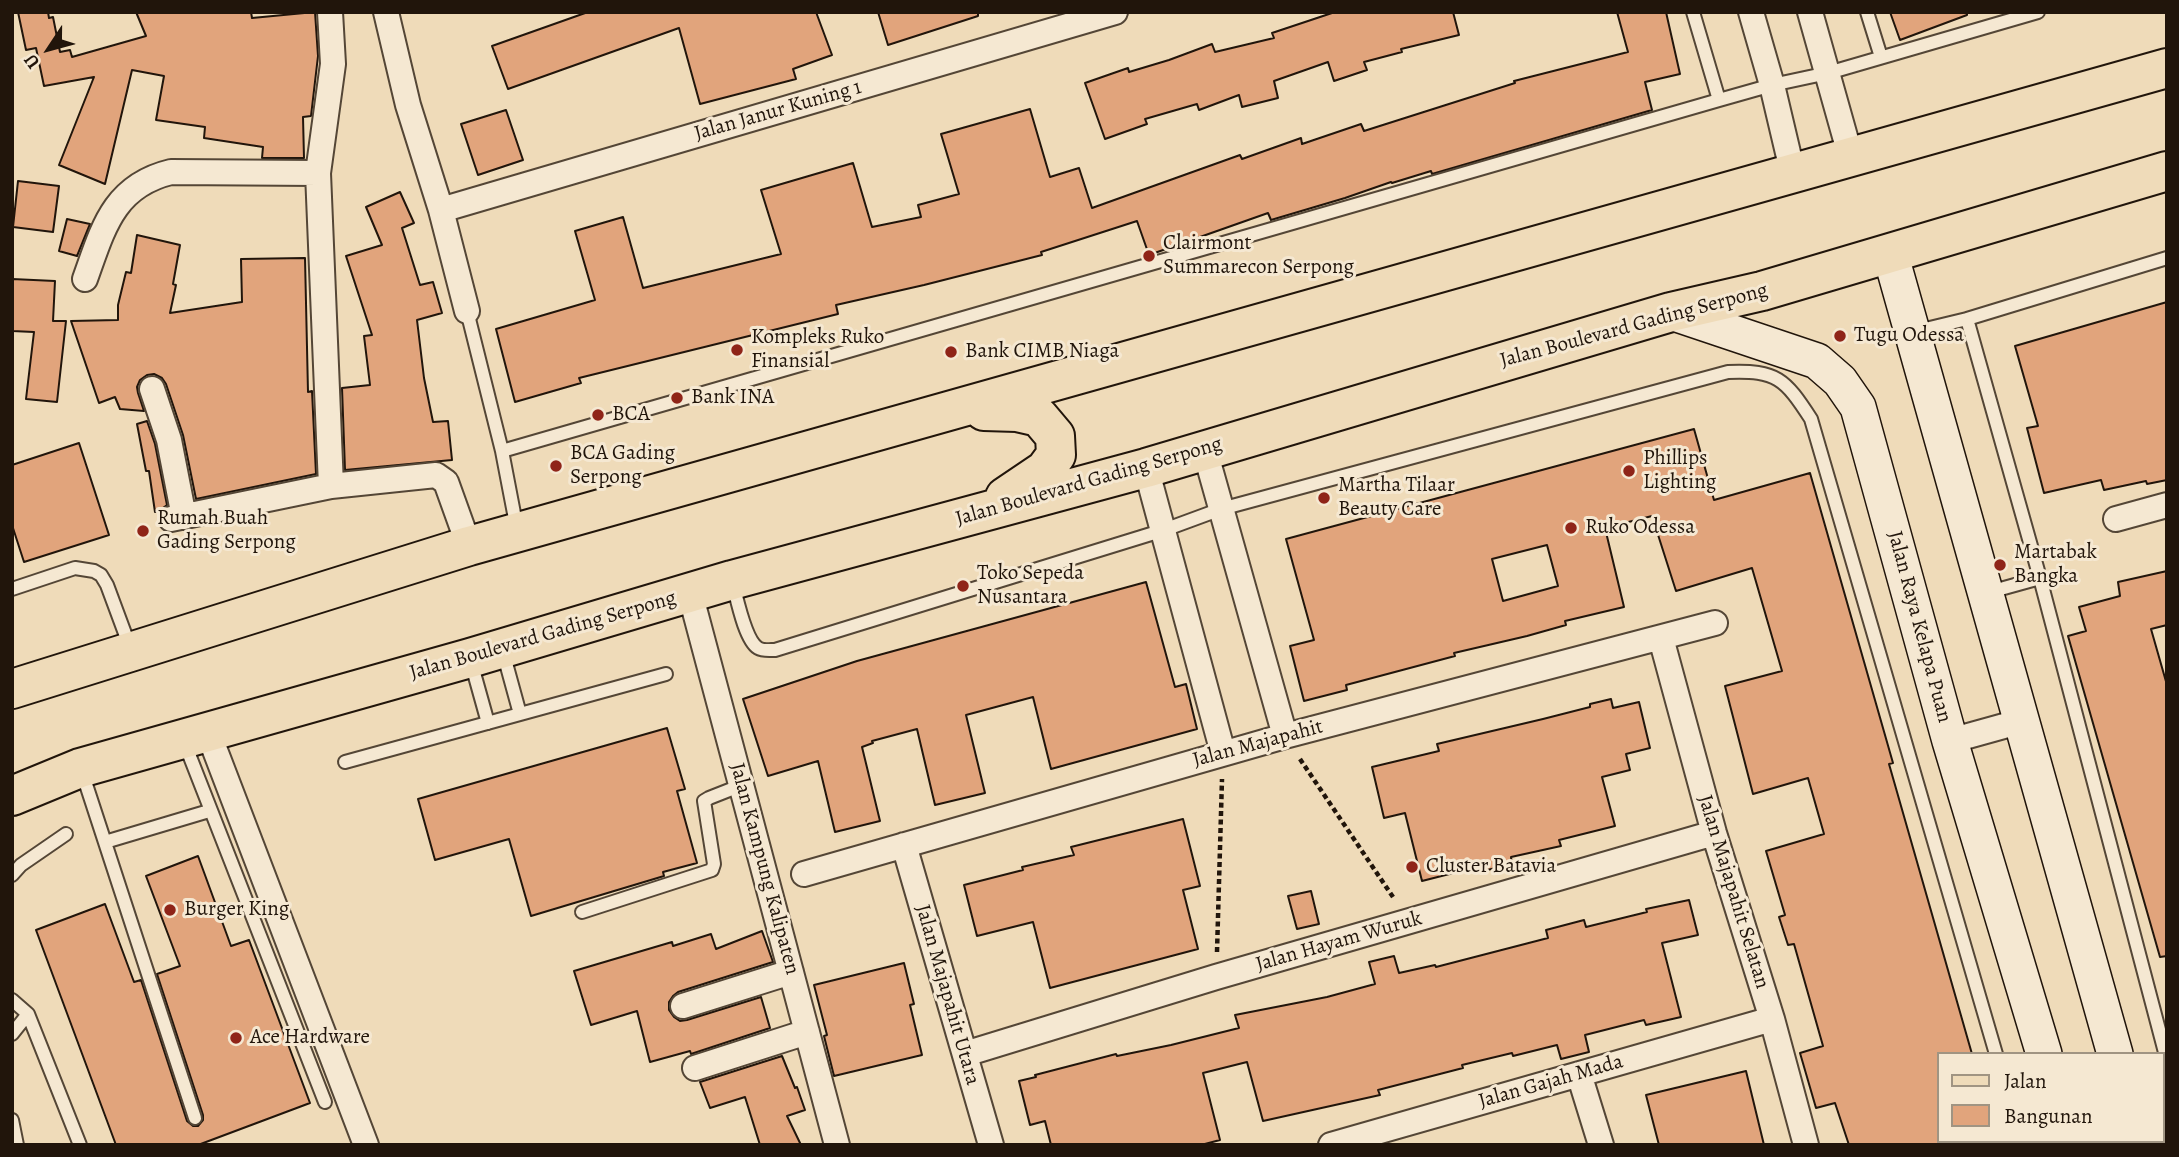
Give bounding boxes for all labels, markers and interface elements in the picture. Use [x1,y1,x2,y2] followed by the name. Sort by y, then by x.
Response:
[14,14,84,84] north arrow
[18,49,46,74] text: U
[692,75,864,147] street label: Jalan Janur Kuning 1
[1163,231,1354,281] place label: Clairmont Summarecon Serpong
[1141,248,1157,264] marker: Clairmont Summarecon Serpong
[1497,278,1771,374] street label: Jalan Boulevard Gading Serpong
[1854,323,1964,349] place label: Tugu Odessa
[751,325,884,375] place label: Kompleks Ruko Finansial
[1832,328,1848,344] marker: Tugu Odessa
[965,339,1119,365] place label: Bank CIMB Niaga
[729,342,745,358] marker: Kompleks Ruko Finansial
[943,344,959,360] marker: Bank CIMB Niaga
[691,385,774,411] place label: Bank INA
[669,390,685,406] marker: Bank INA
[612,402,650,428] place label: BCA
[590,407,606,423] marker: BCA
[953,432,1225,532] street label: Jalan Boulevard Gading Serpong
[570,441,675,491] place label: BCA Gading Serpong
[1643,446,1716,496] place label: Phillips Lighting
[548,458,564,474] marker: BCA Gading Serpong
[1621,463,1637,479] marker: Phillips Lighting
[1338,473,1455,523] place label: Martha Tilaar Beauty Care
[1316,490,1332,506] marker: Martha Tilaar Beauty Care
[157,506,296,556] place label: Rumah Buah Gading Serpong
[1585,515,1695,541] place label: Ruko Odessa
[1563,520,1579,536] marker: Ruko Odessa
[135,523,151,539] marker: Rumah Buah Gading Serpong
[1881,528,1957,726] street label: Jalan Raya Kelapa Puan
[2014,540,2097,590] place label: Martabak Bangka
[1992,557,2008,573] marker: Martabak Bangka
[977,561,1084,611] place label: Toko Sepeda Nusantara
[955,578,971,594] marker: Toko Sepeda Nusantara
[407,586,679,686] street label: Jalan Boulevard Gading Serpong
[1190,714,1326,774] street label: Jalan Majapahit
[724,760,804,978] street label: Jalan Kampung Kalipaten
[1692,792,1774,992] street label: Jalan Majapahit Selatan
[1426,854,1556,880] place label: Cluster Batavia
[1404,859,1420,875] marker: Cluster Batavia
[184,897,289,923] place label: Burger King
[162,902,178,918] marker: Burger King
[909,902,985,1088] street label: Jalan Majapahit Utara
[1253,906,1425,978] street label: Jalan Hayam Wuruk
[250,1025,370,1051] place label: Ace Hardware
[228,1030,244,1046] marker: Ace Hardware
[1476,1049,1626,1115] street label: Jalan Gajah Mada
[1938,1052,2165,1143] legend
[2004,1067,2046,1095] text: Jalan
[2004,1102,2093,1130] text: Bangunan

